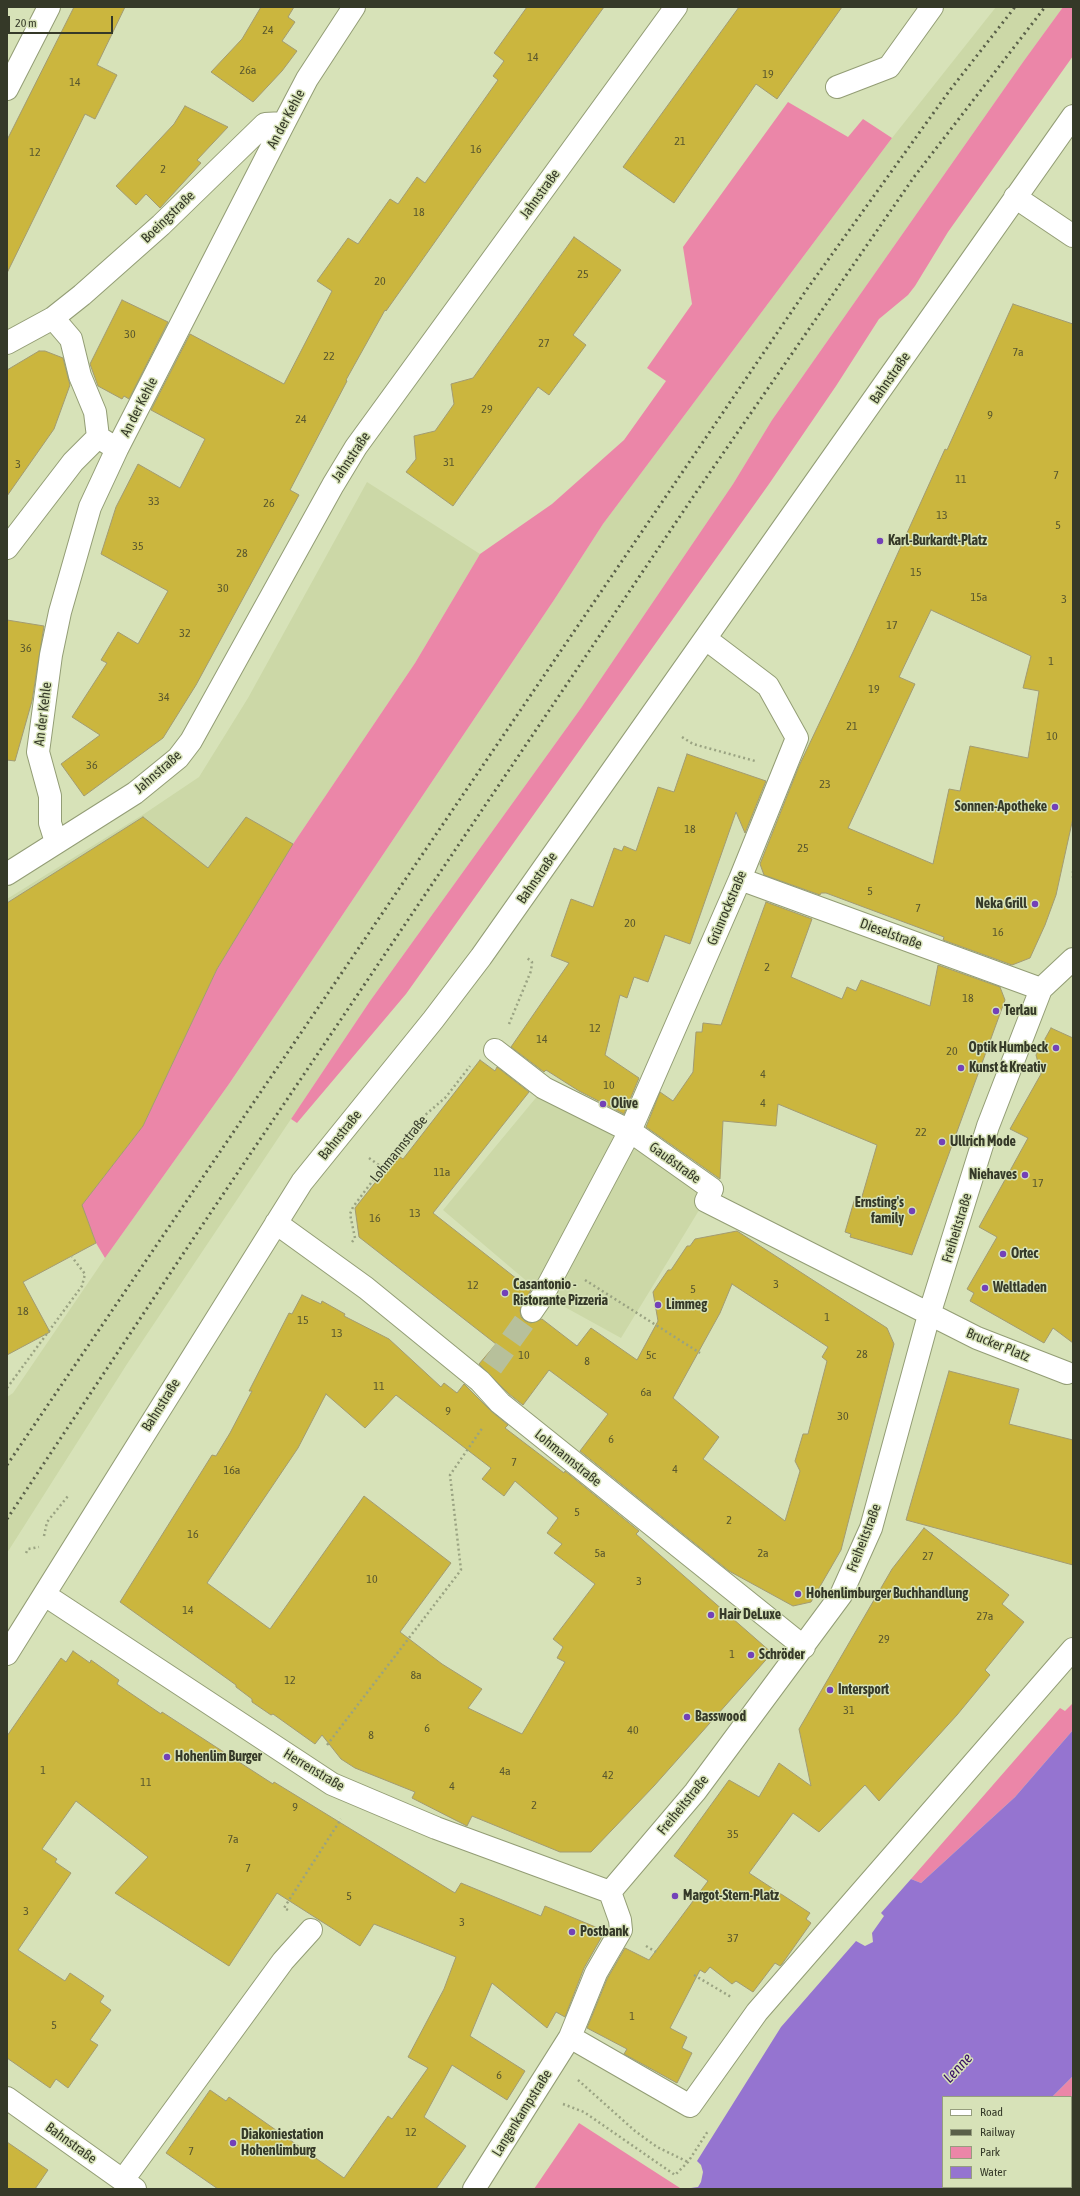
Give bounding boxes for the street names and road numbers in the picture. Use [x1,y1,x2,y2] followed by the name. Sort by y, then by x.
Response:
[263,87,309,151] street label: An der Kehle
[516,166,564,222] street label: Jahnstraße
[138,187,198,247] street label: Boeingstraße
[866,349,914,407] street label: Bahnstraße
[117,375,161,439] street label: An der Kehle
[328,429,374,485] street label: Jahnstraße
[31,681,55,747] street label: An der Kehle
[131,747,185,797] street label: Jahnstraße
[513,849,561,907] street label: Bahnstraße
[704,868,750,948] street label: Grünrockstraße
[858,915,924,953] street label: Dieselstraße
[315,1107,365,1163] street label: Bahnstraße
[367,1112,431,1186] street label: Lohmannstraße
[646,1139,704,1187] street label: Gaußstraße
[938,1191,976,1265] street label: Freiheitstraße
[964,1325,1032,1365] street label: Brucker Platz
[138,1376,184,1434] street label: Bahnstraße
[531,1426,605,1490] street label: Lohmannstraße
[843,1502,885,1574] street label: Freiheitstraße
[280,1745,348,1795] street label: Herrenstraße
[654,1772,712,1838] street label: Freiheitstraße
[489,2066,555,2160] street label: Langenkampstraße
[42,2119,100,2167] street label: Bahnstraße

